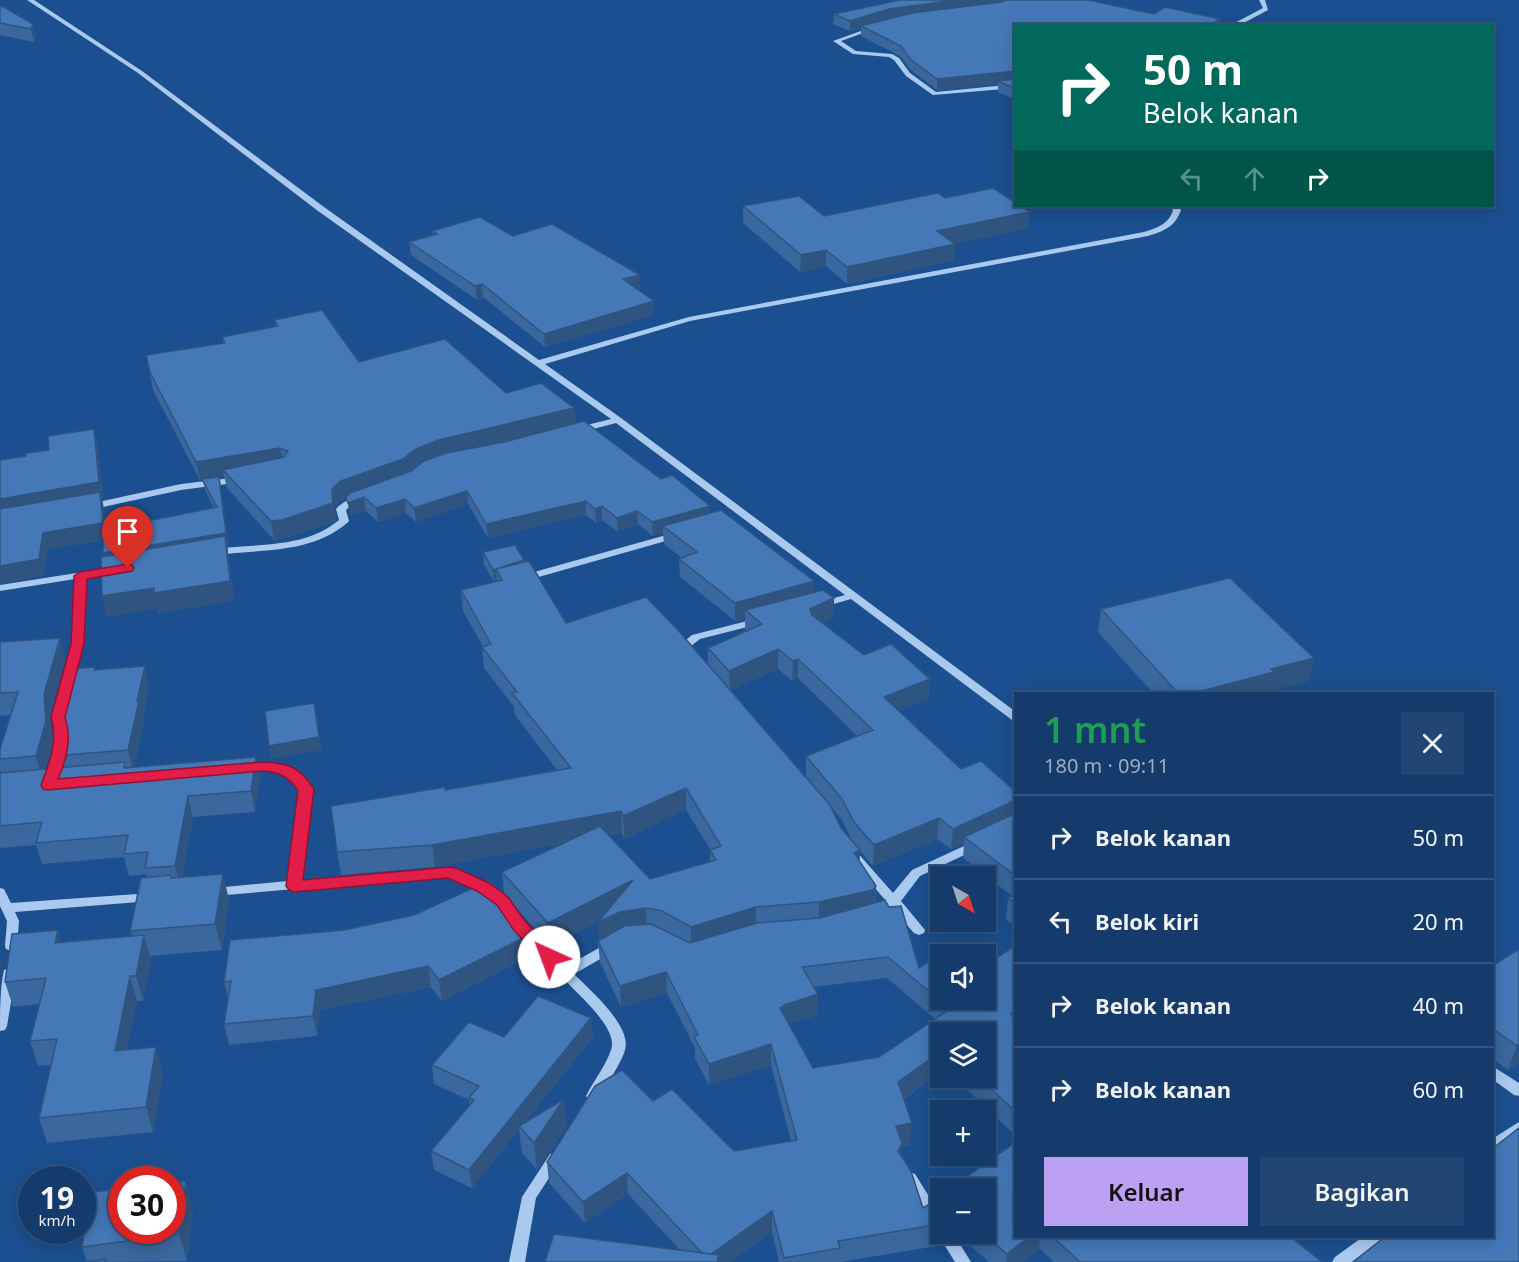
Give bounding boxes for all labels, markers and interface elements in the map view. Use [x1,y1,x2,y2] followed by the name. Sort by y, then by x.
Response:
[1143,40,1243,97] text: 50 m
[1044,48,1122,126] icon: right
[1143,94,1299,131] text: Belok kanan
[1175,162,1208,195] icon: left
[1238,162,1271,195] icon: ahead
[1301,162,1334,195] icon: right
[102,506,153,568] pin
[111,515,144,548] icon: arrive
[1044,705,1146,754] text: 1 mnt
[1401,712,1464,775] button: close
[1044,752,1169,779] text: 180 m · 09:11
[1044,821,1077,854] icon: right
[1095,822,1231,852] text: Belok kanan
[1413,822,1464,852] text: 50 m
[930,866,996,932] north arrow
[930,866,996,1244] map controls
[1044,905,1077,938] icon: left
[1095,906,1199,936] text: Belok kiri
[1413,906,1464,936] text: 20 m
[517,925,581,989] position arrow
[930,944,996,1010] button: sound
[1044,989,1077,1022] icon: right
[1095,990,1231,1020] text: Belok kanan
[1413,990,1464,1020] text: 40 m
[930,1022,996,1088] button: layers
[1044,1073,1077,1106] icon: right
[1095,1074,1231,1104] text: Belok kanan
[1413,1074,1464,1104] text: 60 m
[930,1100,996,1166] button: +
[1044,1157,1248,1226] button: Keluar
[1260,1157,1464,1226] button: Bagikan
[108,1166,186,1244] speed limit sign: 30
[40,1177,74,1218] text: 19
[930,1178,996,1244] button: −
[39,1210,75,1230] text: km/h

